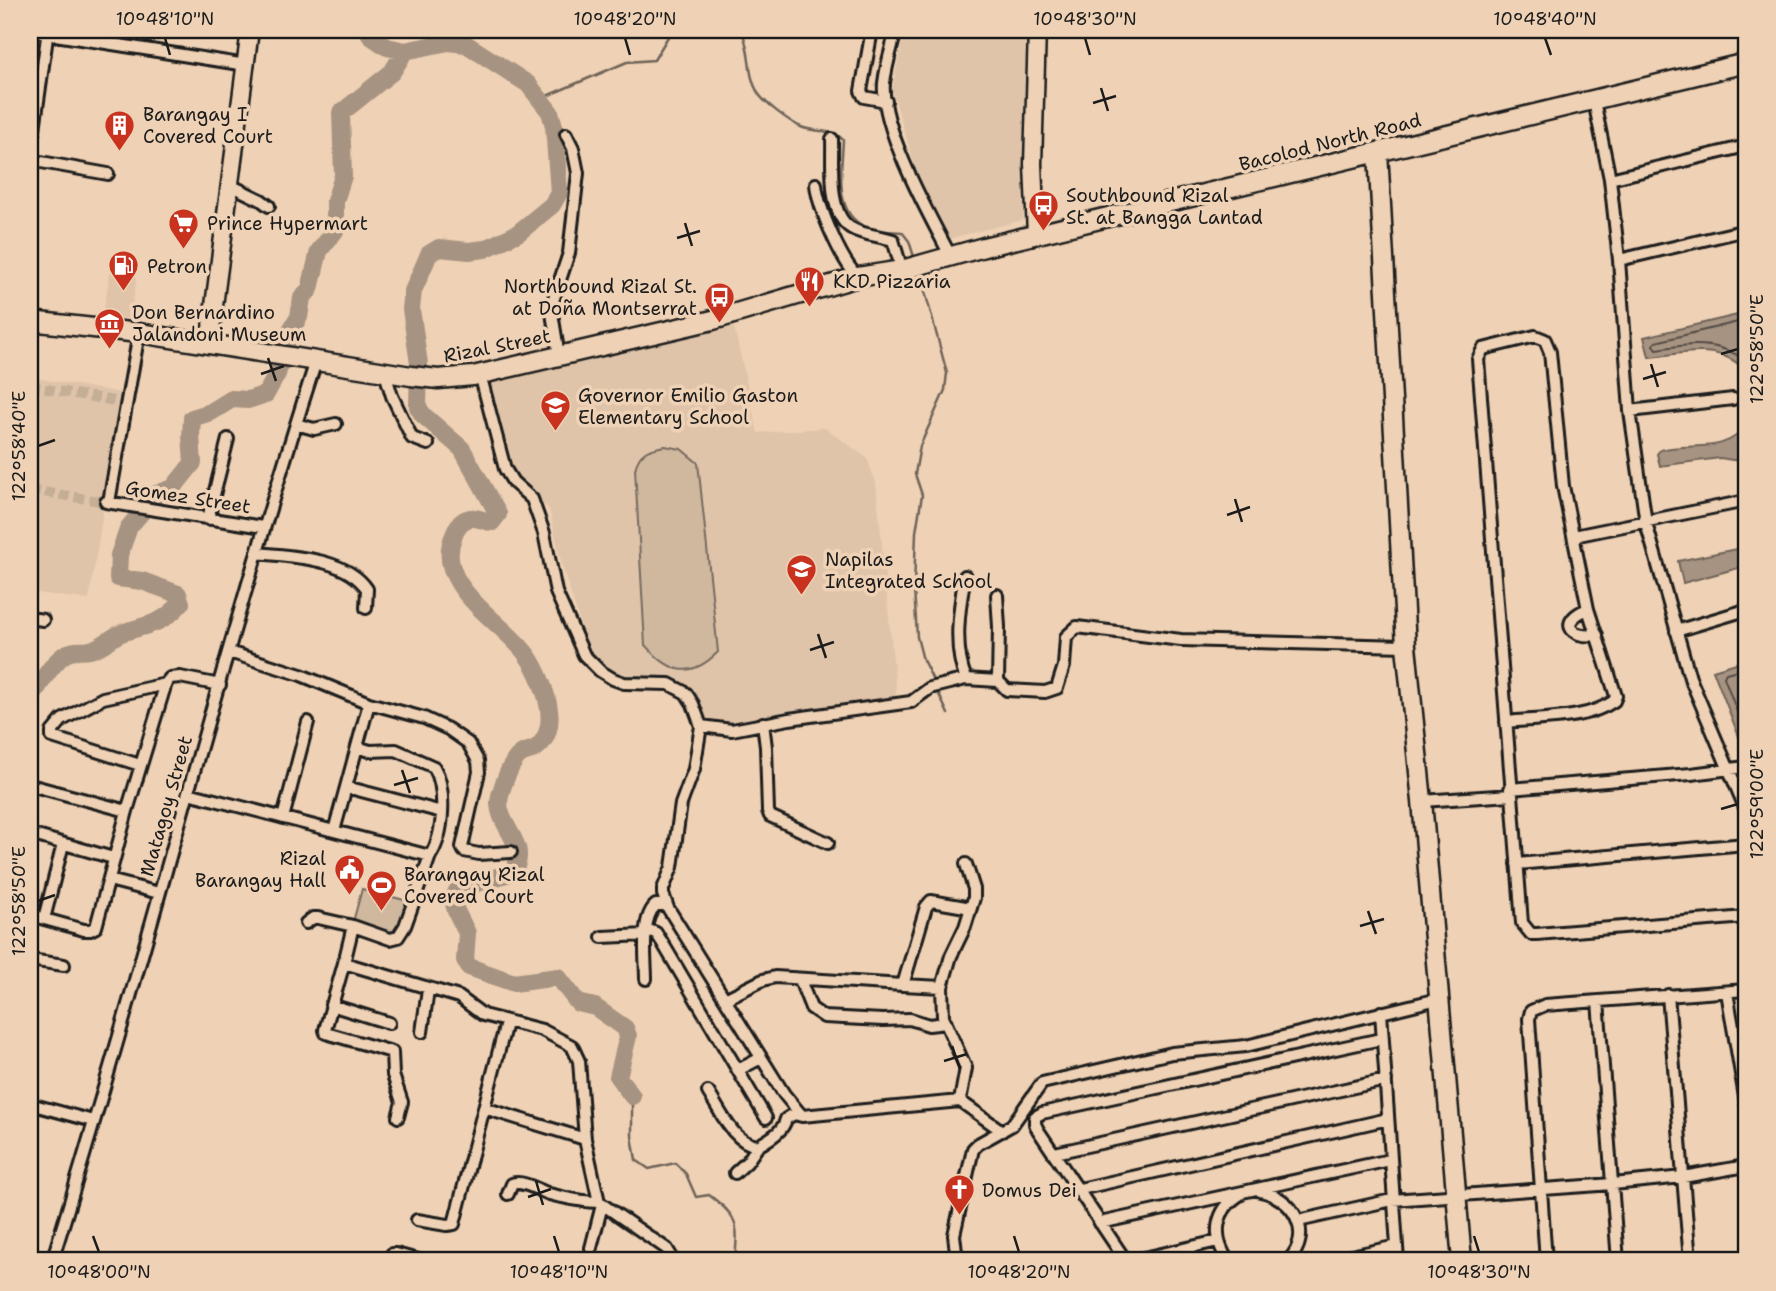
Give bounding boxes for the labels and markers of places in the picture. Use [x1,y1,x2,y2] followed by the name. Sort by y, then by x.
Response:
[143,102,273,149] place label: Barangay I Covered Court
[103,108,137,152] building icon: Barangay I Covered Court
[1066,183,1263,230] place label: Southbound Rizal St. at Bangga Lantad
[1026,189,1060,233] bus stop icon: Southbound Rizal St. at Bangga Lantad
[167,206,201,250] supermarket icon: Prince Hypermart
[207,211,368,236] place label: Prince Hypermart
[107,249,141,293] fuel station icon: Petron
[147,254,207,279] place label: Petron
[793,264,827,308] restaurant icon: KKD Pizzaria
[833,269,951,294] place label: KKD Pizzaria
[504,274,697,321] place label: Northbound Rizal St. at Doña Montserrat
[703,280,737,324] bus stop icon: Northbound Rizal St. at Doña Montserrat
[132,300,306,347] place label: Don Bernardino Jalandoni Museum
[92,306,126,350] museum icon: Don Bernardino Jalandoni Museum
[578,383,798,430] place label: Governor Emilio Gaston Elementary School
[538,389,572,433] school or university icon: Governor Emilio Gaston Elementary School
[825,547,992,594] place label: Napilas Integrated School
[785,553,819,597] school or university icon: Napilas Integrated School
[195,846,326,893] place label: Rizal Barangay Hall
[332,852,366,896] public building icon: Rizal Barangay Hall
[404,862,545,909] place label: Barangay Rizal Covered Court
[364,868,398,912] sports icon: Barangay Rizal Covered Court
[942,1173,976,1217] church icon: Domus Dei
[982,1178,1077,1203] place label: Domus Dei

